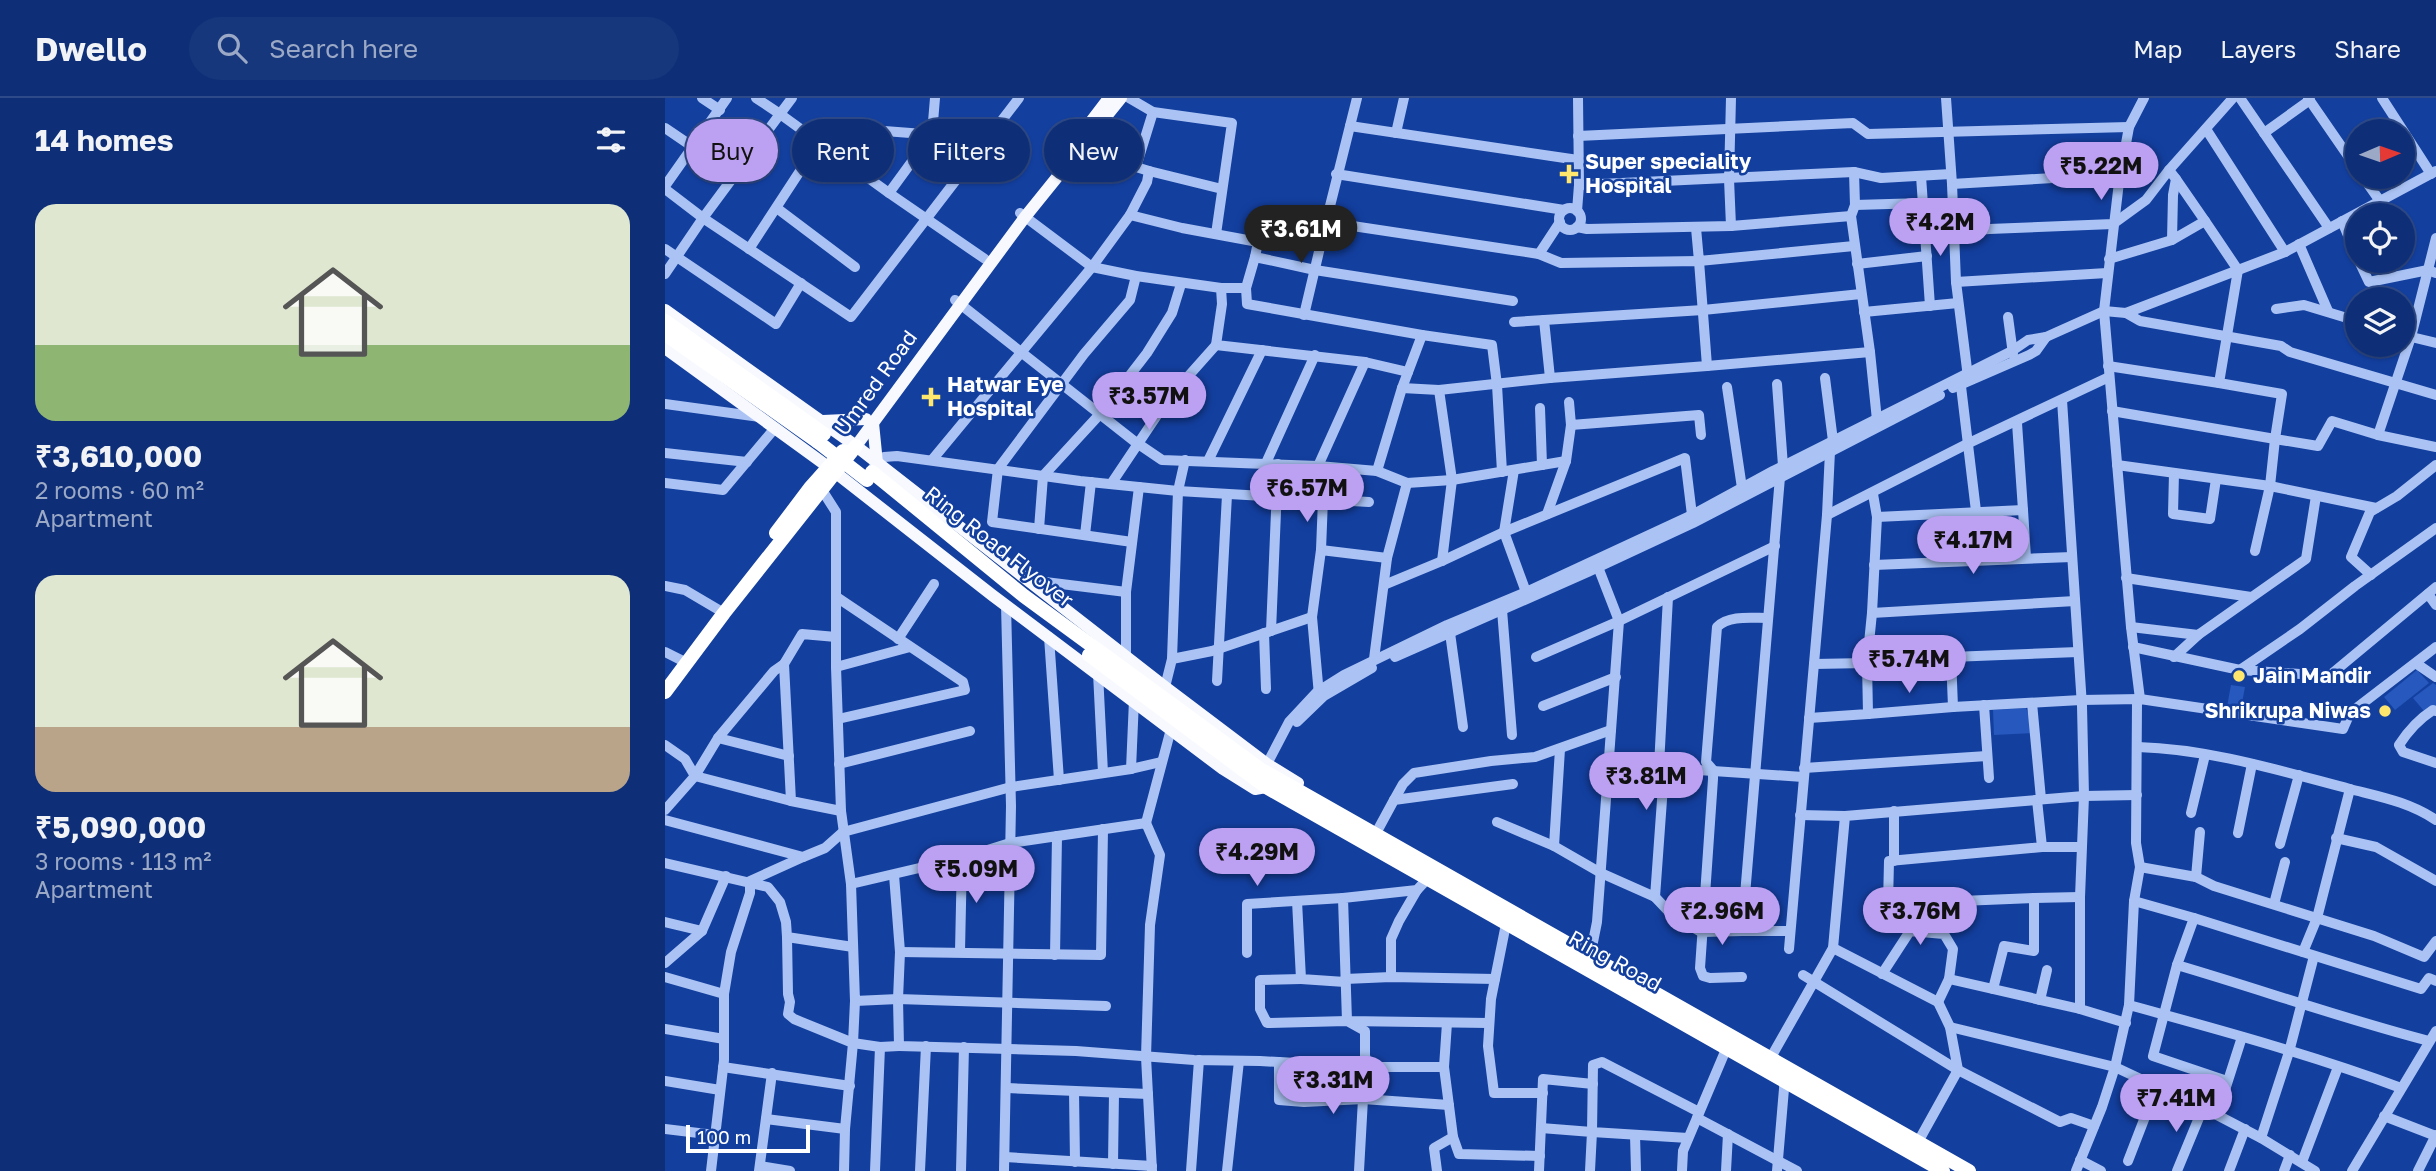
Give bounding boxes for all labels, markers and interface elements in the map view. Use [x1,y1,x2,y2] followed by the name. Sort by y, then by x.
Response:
[189,17,679,80] search box
[35,29,147,68] text: Dwello
[213,29,251,67] icon: search
[269,33,418,64] text: Search here
[2133,34,2182,63] text: Map
[2220,34,2296,63] text: Layers
[2334,34,2401,63] text: Share
[686,119,778,182] chip: Buy
[792,119,894,182] chip: Rent
[908,119,1030,182] chip: Filters
[1044,119,1143,182] chip: New
[2345,119,2415,189] north arrow
[2345,119,2415,357] map controls
[592,121,630,159] icon: filters
[35,122,174,158] text: 14 homes
[2044,142,2158,202] pin: ₹5.22M
[1585,148,1752,198] place label: Super speciality Hospital
[2059,151,2143,179] text: ₹5.22M
[1559,164,1579,184] marker: Super speciality Hospital
[1891,198,1989,258] pin: ₹4.2M
[2345,203,2415,273] button: locate
[1244,206,1358,265] pin: ₹3.61M
[1905,207,1975,235] text: ₹4.2M
[1260,214,1342,242] text: ₹3.61M
[270,249,396,375] icon: home
[2345,287,2415,357] button: layers
[828,325,922,440] street label: Umred Road
[947,371,1064,421] place label: Hatwar Eye Hospital
[1092,372,1206,432] pin: ₹3.57M
[1108,381,1190,409] text: ₹3.57M
[921,387,941,407] marker: Hatwar Eye Hospital
[35,438,202,474] text: ₹3,610,000
[1250,464,1364,524] pin: ₹6.57M
[1266,473,1348,501] text: ₹6.57M
[35,476,204,504] text: 2 rooms · 60 m²
[920,480,1079,612] street label: Ring Road Flyover
[35,504,153,532] text: Apartment
[1916,517,2030,576] pin: ₹4.17M
[1933,525,2013,553] text: ₹4.17M
[270,620,396,746] icon: home
[1852,636,1966,695] pin: ₹5.74M
[1868,644,1950,672] text: ₹5.74M
[2253,662,2371,688] place label: Jain Mandir
[2231,668,2247,684] marker: Jain Mandir
[2205,697,2371,723] place label: Shrikrupa Niwas
[2377,703,2393,719] marker: Shrikrupa Niwas
[1589,752,1703,812] pin: ₹3.81M
[1605,761,1687,789] text: ₹3.81M
[35,809,206,845] text: ₹5,090,000
[1200,828,1314,888] pin: ₹4.29M
[1215,837,1299,865] text: ₹4.29M
[919,846,1033,905] pin: ₹5.09M
[35,847,212,875] text: 3 rooms · 113 m²
[934,854,1018,882] text: ₹5.09M
[35,875,153,903] text: Apartment
[1665,888,1779,947] pin: ₹2.96M
[1863,888,1977,947] pin: ₹3.76M
[1680,896,1764,924] text: ₹2.96M
[1879,896,1961,924] text: ₹3.76M
[1564,924,1667,996] street label: Ring Road
[1276,1056,1390,1116] pin: ₹3.31M
[1293,1065,1373,1093] text: ₹3.31M
[2119,1074,2233,1134] pin: ₹7.41M
[2136,1083,2216,1111] text: ₹7.41M
[686,1122,810,1154] scale bar
[697,1125,751,1148] text: 100 m

